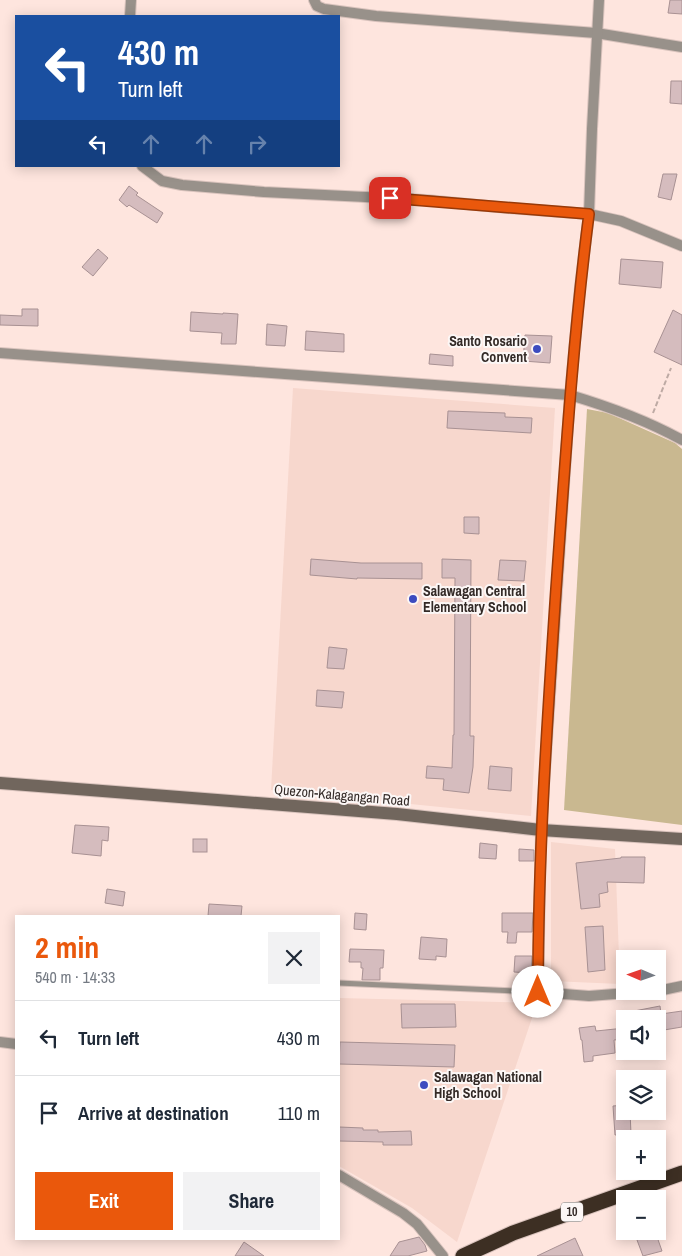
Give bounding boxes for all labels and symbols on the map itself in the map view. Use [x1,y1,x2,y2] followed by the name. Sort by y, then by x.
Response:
[369,177,411,219] pin
[449,332,527,366] place label: Santo Rosario Convent
[531,343,543,355] marker: Santo Rosario Convent
[423,582,526,616] place label: Salawagan Central Elementary School
[407,593,419,605] marker: Salawagan Central Elementary School
[273,780,411,810] street label: Quezon-Kalagangan Road
[616,950,666,1000] north arrow
[511,965,563,1017] position arrow
[434,1068,542,1102] place label: Salawagan National High School
[418,1079,430,1091] marker: Salawagan National High School
[561,1202,583,1222] road number: 10

